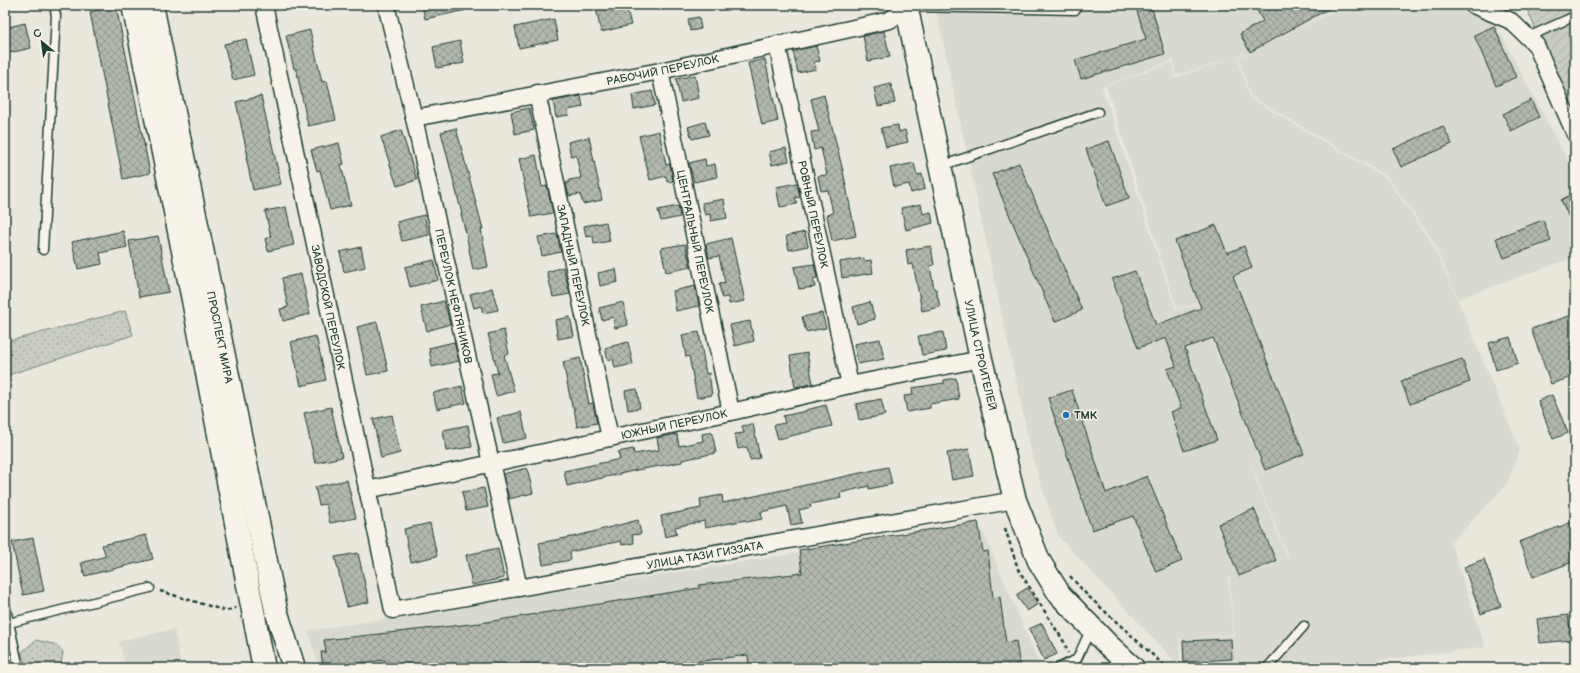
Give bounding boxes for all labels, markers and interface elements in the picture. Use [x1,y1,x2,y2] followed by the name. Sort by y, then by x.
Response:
[22,22,62,62] north arrow
[31,26,44,41] text: С
[605,52,721,88] street label: РАБОЧИЙ ПЕРЕУЛОК
[796,159,831,270] street label: РОВНЫЙ ПЕРЕУЛОК
[674,169,717,315] street label: ЦЕНТРАЛЬНЫЙ ПЕРЕУЛОК
[554,203,593,328] street label: ЗАПАДНЫЙ ПЕРЕУЛОК
[432,228,475,365] street label: ПЕРЕУЛОК НЕФТЯНИКОВ
[309,243,348,372] street label: ЗАВОДСКОЙ ПЕРЕУЛОК
[204,290,236,385] street label: ПРОСПЕКТ МИРА
[962,299,1000,412] street label: УЛИЦА СТРОИТЕЛЕЙ
[620,406,729,442] street label: ЮЖНЫЙ ПЕРЕУЛОК
[1074,409,1098,422] place label: ТМК
[1061,410,1071,420] marker: ТМК
[645,538,764,572] street label: УЛИЦА ТАЗИ ГИЗЗАТА

